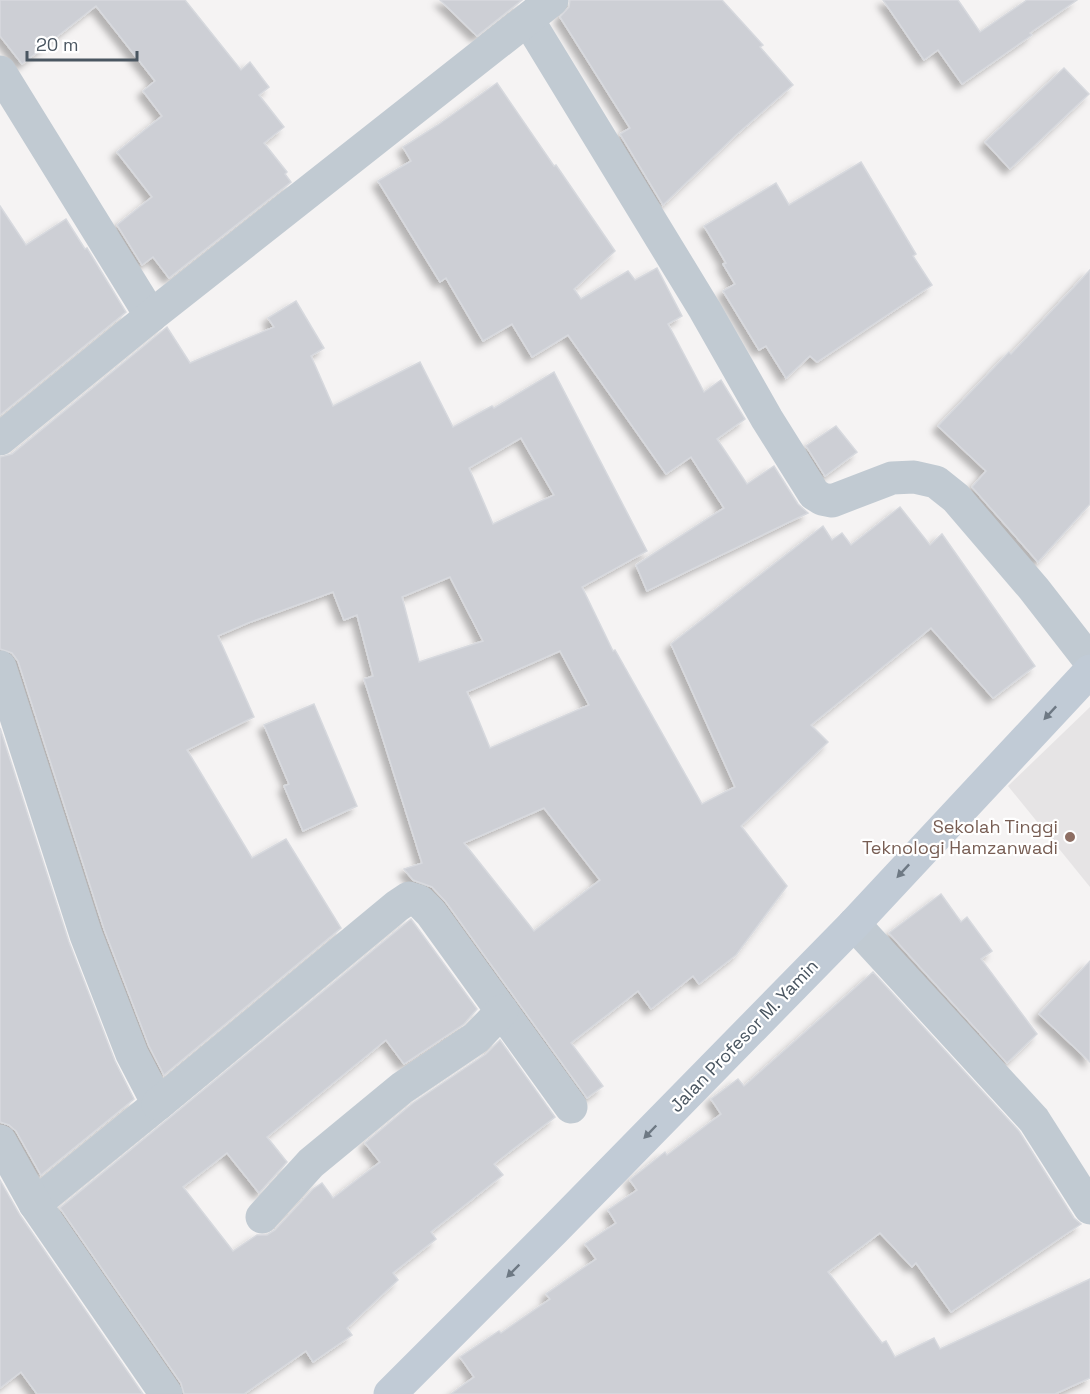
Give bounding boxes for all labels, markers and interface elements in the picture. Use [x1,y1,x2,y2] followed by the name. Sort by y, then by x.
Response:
[27,24,136,62] scale bar
[36,33,79,56] text: 20 m
[1043,706,1057,721] one-way arrow
[862,815,1058,859] place label: Sekolah Tinggi Teknologi Hamzanwadi
[1063,830,1077,844] marker: Sekolah Tinggi Teknologi Hamzanwadi
[896,864,910,879] one-way arrow
[665,954,823,1117] street label: Jalan Profesor M. Yamin
[644,1125,658,1139] one-way arrow
[506,1264,521,1278] one-way arrow

